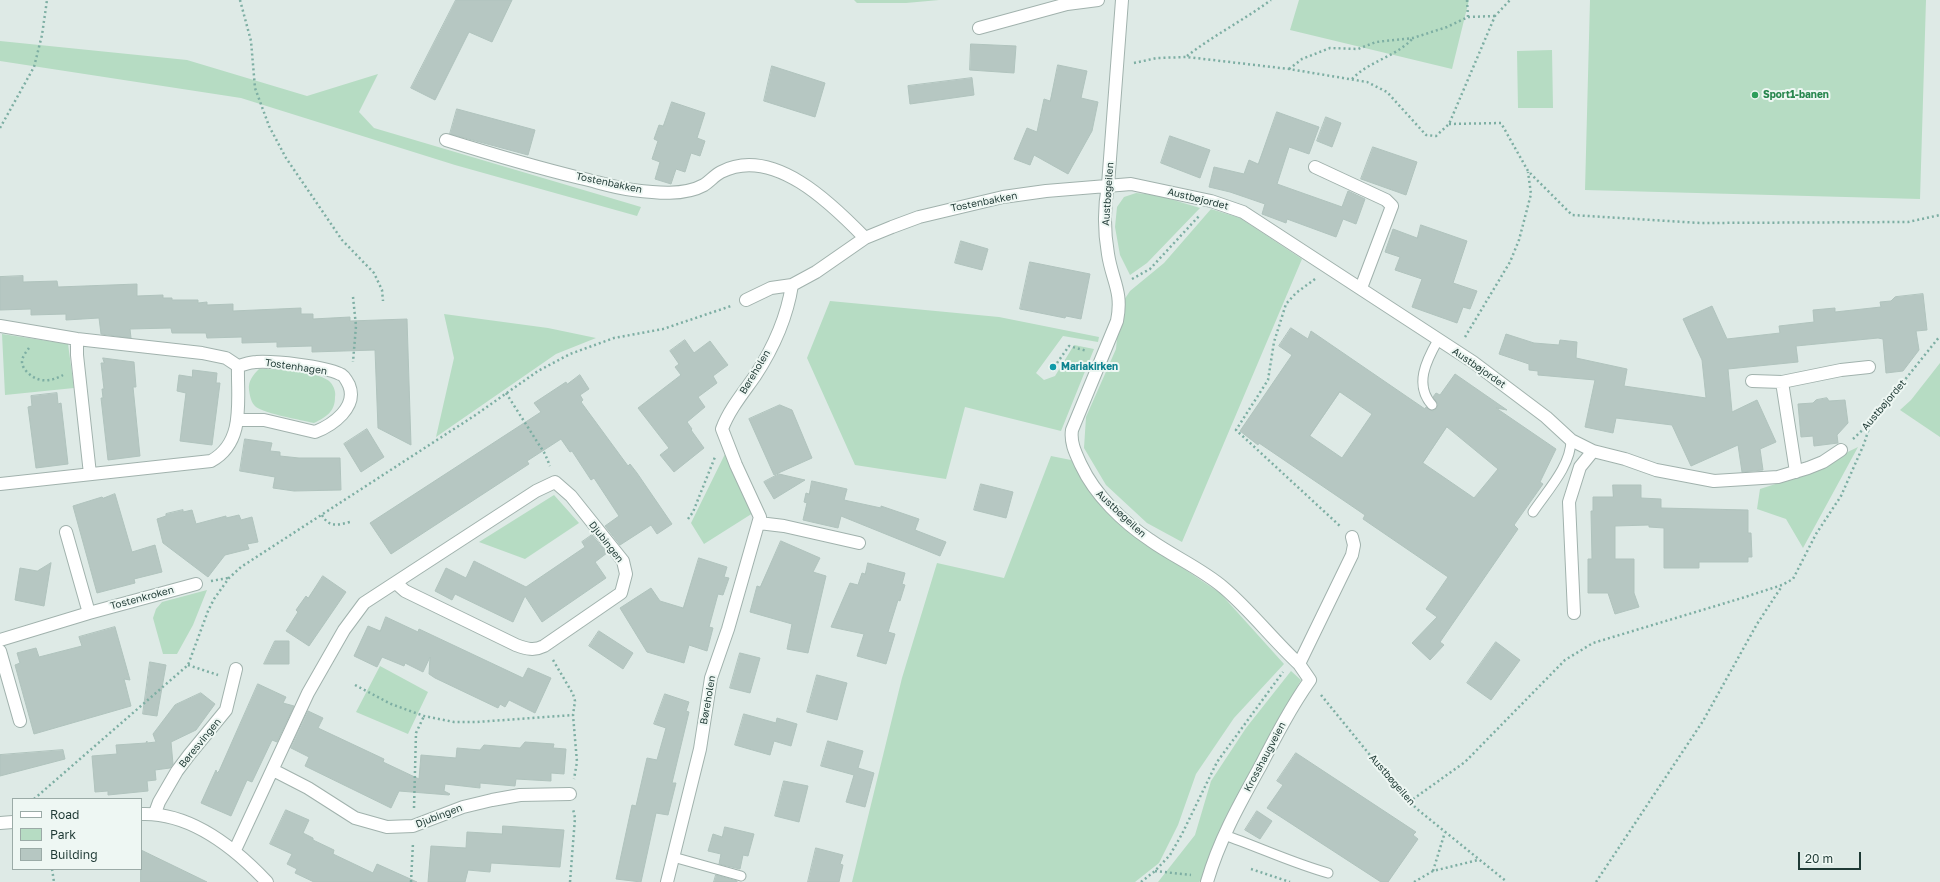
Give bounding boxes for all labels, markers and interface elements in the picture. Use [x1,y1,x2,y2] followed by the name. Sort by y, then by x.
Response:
[1763,89,1829,101] place label: Sport1-banen
[1750,90,1760,100] marker: Sport1-banen
[1100,162,1116,226] street label: Austbøgeilen
[575,170,643,196] street label: Tostenbakken
[1166,186,1230,212] street label: Austbøjordet
[950,190,1018,214] street label: Tostenbakken
[1450,345,1508,391] street label: Austbøjordet
[737,348,773,396] street label: Børeholen
[264,357,328,377] street label: Tostenhagen
[1061,361,1118,373] place label: Mariakirken
[1048,362,1058,372] marker: Mariakirken
[1859,377,1909,433] street label: Austbøjordet
[1094,488,1148,540] street label: Austbøgeilen
[586,519,626,565] street label: Djubingen
[109,584,175,612] street label: Tostenkroken
[698,675,718,725] street label: Børeholen
[176,716,224,770] street label: Børesvingen
[1242,720,1288,794] street label: Krosshaugveien
[1367,752,1417,808] street label: Austbøgeilen
[12,798,142,870] legend
[414,802,464,830] street label: Djubingen
[50,807,79,822] text: Road
[50,827,76,842] text: Park
[1800,844,1863,870] scale bar
[50,847,98,862] text: Building
[1805,851,1833,866] text: 20 m

